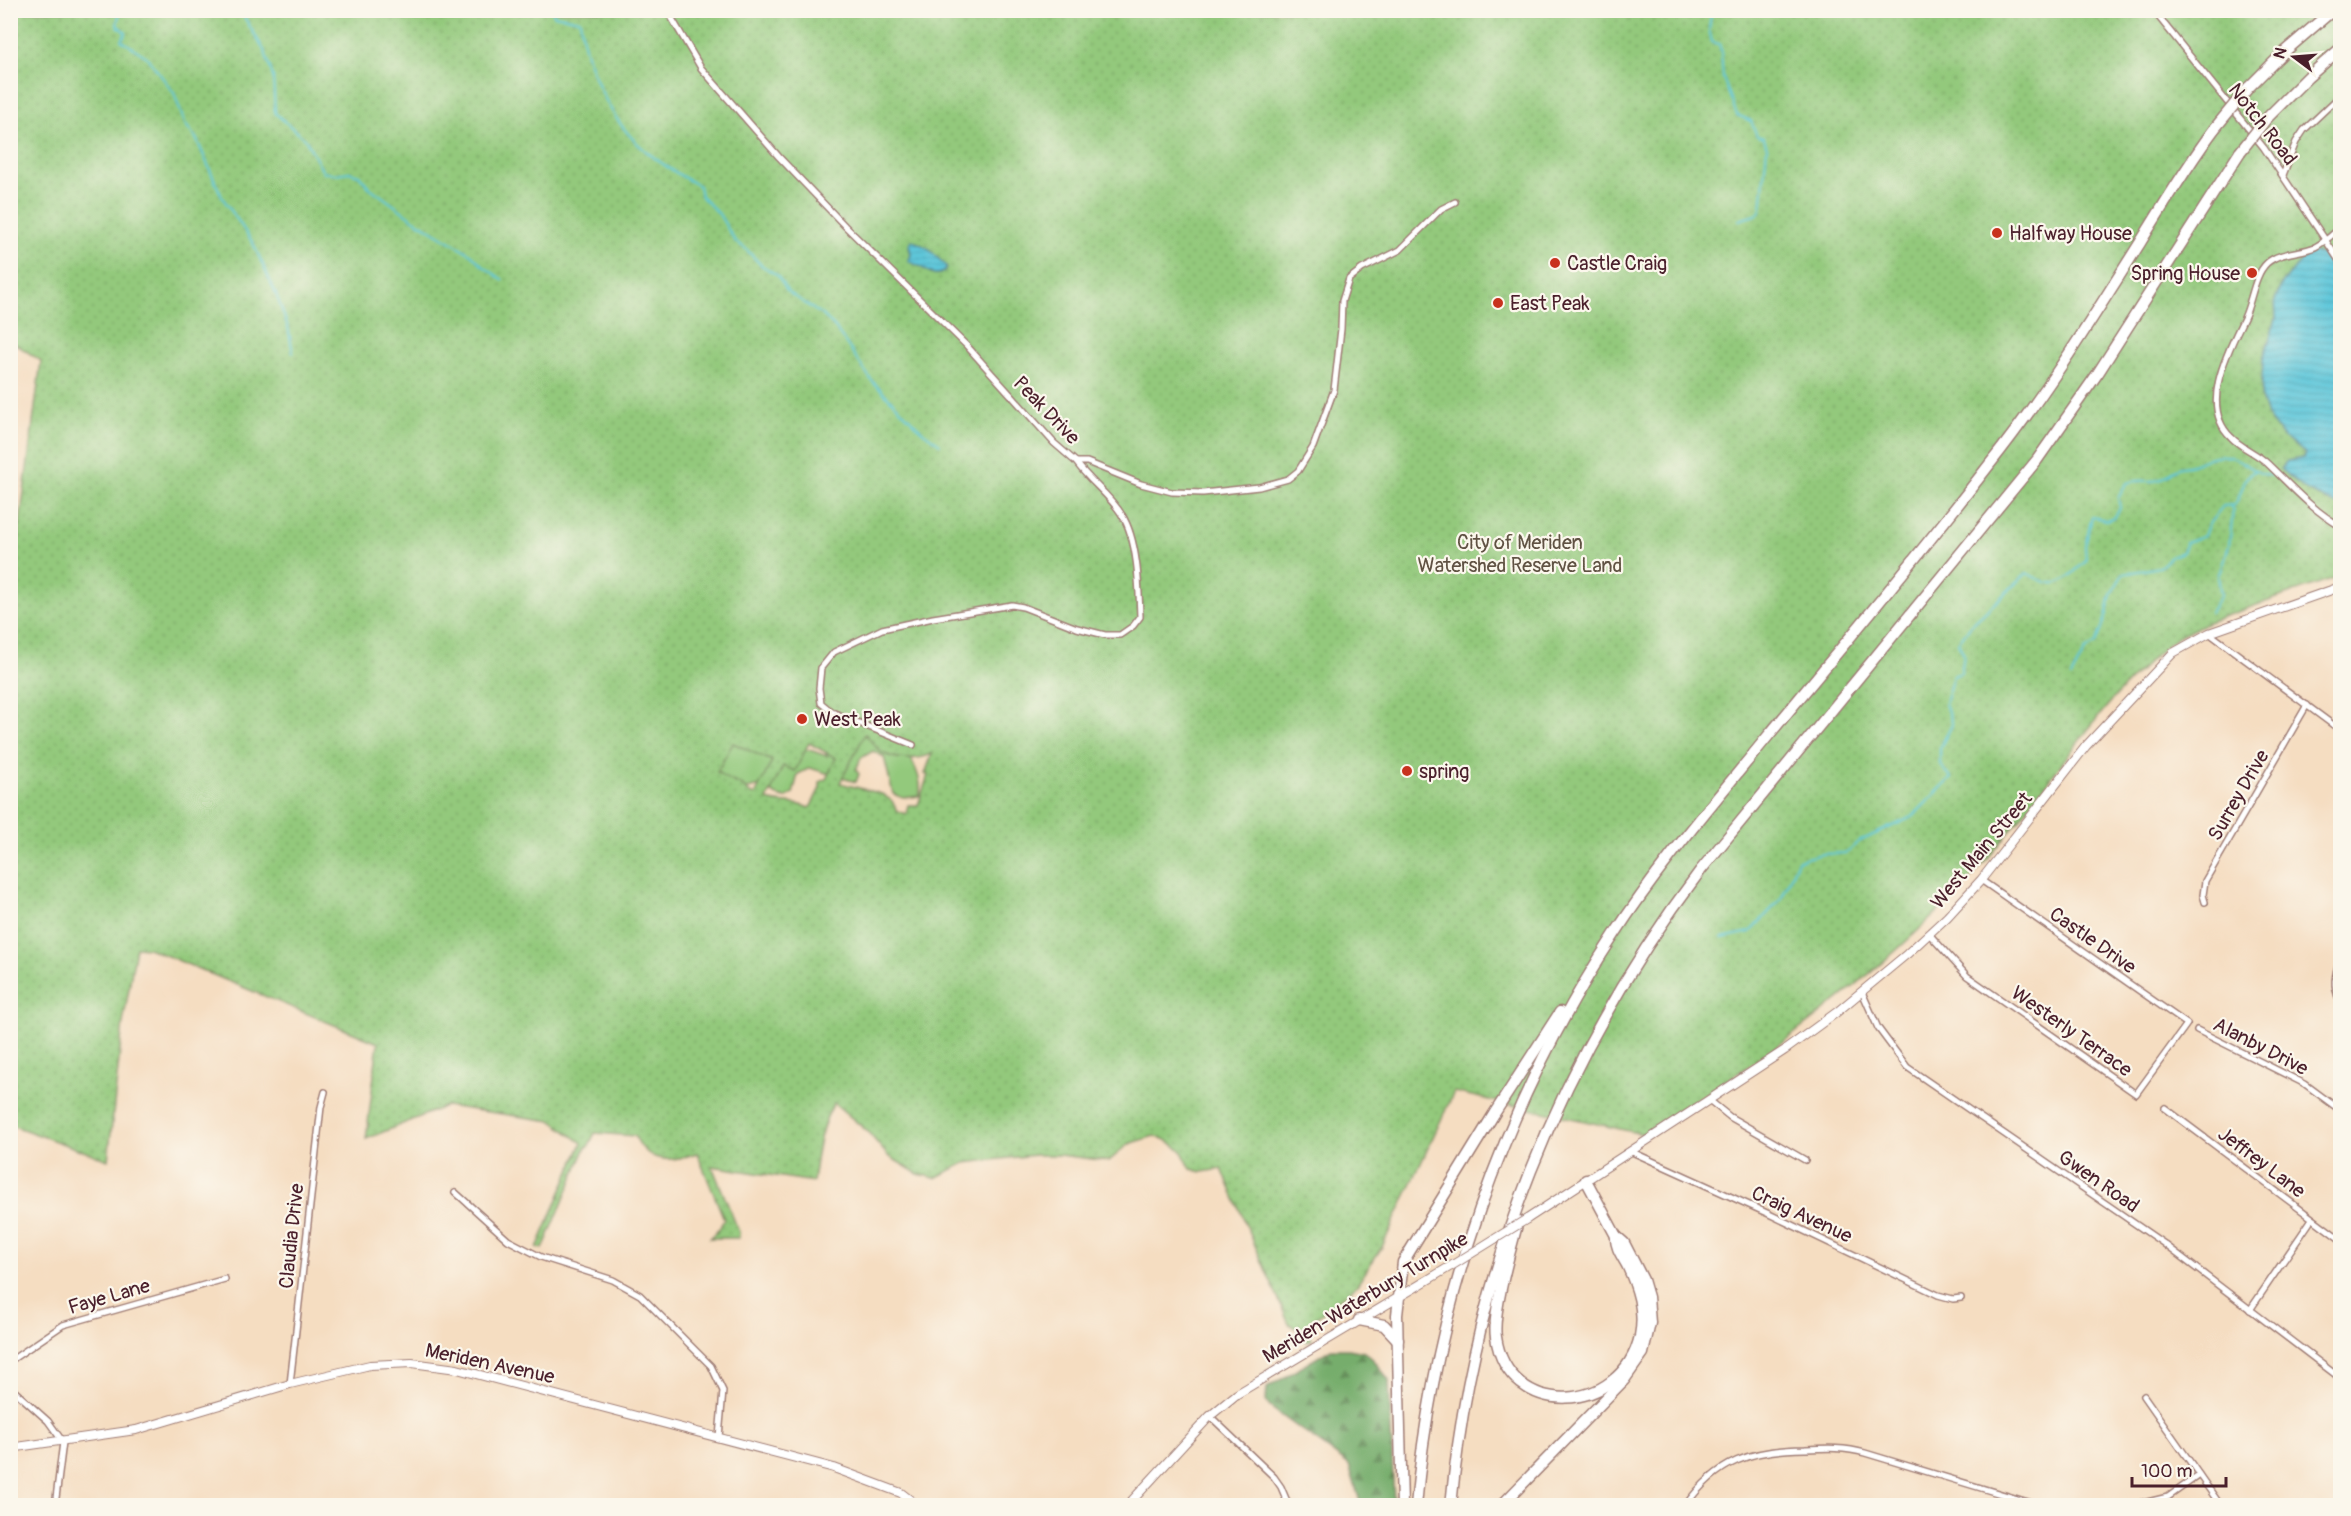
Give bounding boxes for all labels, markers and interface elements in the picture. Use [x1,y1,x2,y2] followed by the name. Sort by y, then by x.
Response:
[2264,27,2324,87] north arrow
[2269,45,2292,61] text: N
[2223,78,2303,170] street label: Notch Road
[2009,221,2132,246] place label: Halfway House
[1990,226,2004,240] marker: Halfway House
[1567,251,1667,276] place label: Castle Craig
[1548,256,1562,270] marker: Castle Craig
[2130,261,2240,286] place label: Spring House
[2245,266,2259,280] marker: Spring House
[1510,291,1590,316] place label: East Peak
[1491,296,1505,310] marker: East Peak
[1008,371,1085,450] street label: Peak Drive
[1418,530,1622,578] park label: City of Meriden Watershed Reserve Land
[814,707,901,732] place label: West Peak
[795,712,809,726] marker: West Peak
[2202,745,2275,845] street label: Surrey Drive
[1419,759,1469,784] place label: spring
[1400,764,1414,778] marker: spring
[1925,786,2038,914] street label: West Main Street
[2044,901,2141,979] street label: Castle Drive
[2006,980,2137,1082] street label: Westerly Terrace
[2209,1012,2313,1081] street label: Alanby Drive
[2213,1121,2311,1204] street label: Jeffrey Lane
[2053,1144,2144,1218] street label: Gwen Road
[1747,1180,1856,1249] street label: Craig Avenue
[274,1182,309,1290] street label: Claudia Drive
[1258,1226,1473,1369] street label: Meriden-Waterbury Turnpike
[65,1273,153,1320] street label: Faye Lane
[423,1338,557,1389] street label: Meriden Avenue
[2132,1450,2226,1488] scale bar
[2141,1460,2193,1483] text: 100 m

